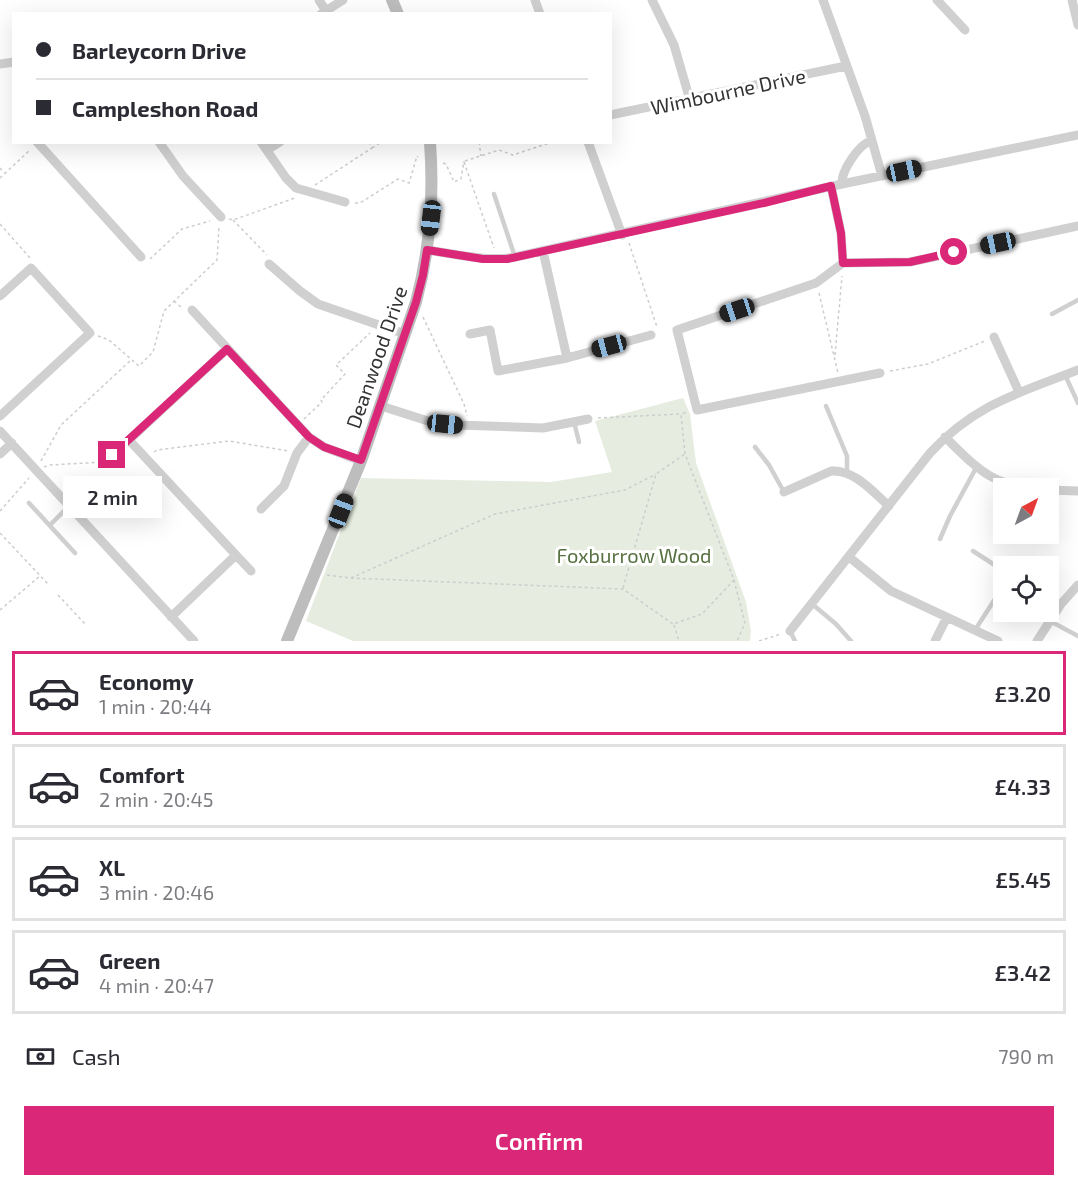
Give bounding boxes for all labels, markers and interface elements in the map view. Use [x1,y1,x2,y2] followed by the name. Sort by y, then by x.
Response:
[72,37,246,63] text: Barleycorn Drive
[648,63,808,119] street label: Wimbourne Drive
[72,95,258,121] text: Campleshon Road
[885,158,923,184] car
[420,199,442,237] car
[979,230,1017,256] car
[940,238,967,265] route start
[340,283,412,431] street label: Deanwood Drive
[717,296,757,324] car
[589,333,629,359] car
[426,413,464,435] car
[98,441,125,468] route end
[63,476,162,518] callout: 2 min
[993,478,1059,544] north arrow
[993,478,1059,622] map controls
[87,485,138,509] text: 2 min
[326,491,356,531] car
[556,543,712,567] park label: Foxburrow Wood
[993,556,1059,622] button: locate
[27,666,81,720] icon: car
[99,668,194,694] text: Economy
[994,680,1051,706] text: £3.20
[99,694,212,718] text: 1 min · 20:44
[27,759,81,813] icon: car
[99,761,184,787] text: Comfort
[994,773,1051,799] text: £4.33
[99,787,213,811] text: 2 min · 20:45
[27,852,81,906] icon: car
[99,854,125,880] text: XL
[995,866,1051,892] text: £5.45
[99,880,214,904] text: 3 min · 20:46
[27,945,81,999] icon: car
[99,947,161,973] text: Green
[994,959,1051,985] text: £3.42
[99,973,214,997] text: 4 min · 20:47
[24,1040,57,1073] icon: cash
[72,1043,121,1069] text: Cash
[998,1044,1054,1068] text: 790 m
[24,1106,1054,1175] button: Confirm

